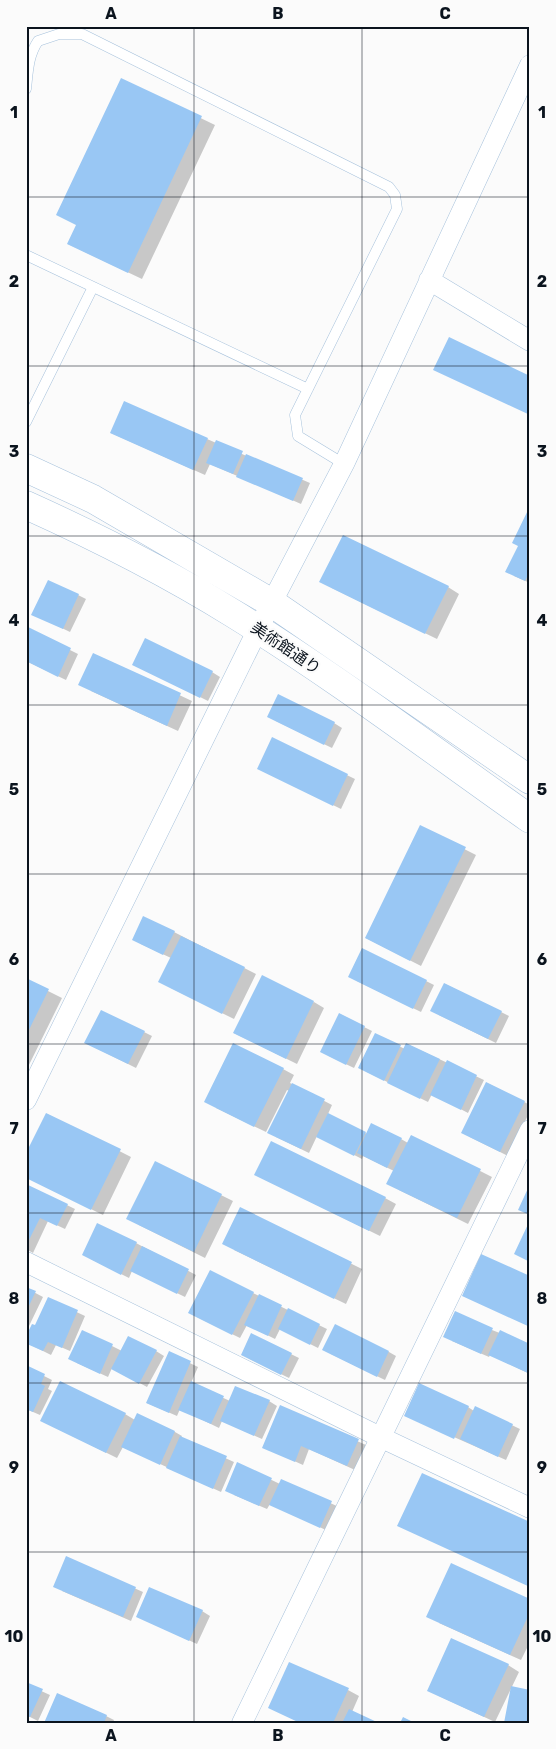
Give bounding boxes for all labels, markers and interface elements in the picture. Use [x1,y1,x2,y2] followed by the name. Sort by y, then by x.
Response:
[105,4,117,23] text: A
[272,4,284,23] text: B
[439,4,451,23] text: C
[10,103,18,122] text: 1
[538,103,546,122] text: 1
[9,272,19,291] text: 2
[537,272,547,291] text: 2
[9,442,19,461] text: 3
[537,442,547,461] text: 3
[9,611,20,630] text: 4
[537,611,548,630] text: 4
[248,618,324,678] street label: 美術館通り
[9,780,19,799] text: 5
[537,780,547,799] text: 5
[9,950,19,969] text: 6
[537,950,547,969] text: 6
[9,1119,19,1138] text: 7
[537,1119,547,1138] text: 7
[9,1289,20,1308] text: 8
[537,1289,548,1308] text: 8
[9,1458,19,1477] text: 9
[537,1458,547,1477] text: 9
[5,1627,24,1646] text: 10
[533,1627,552,1646] text: 10
[105,1726,117,1745] text: A
[272,1726,284,1745] text: B
[439,1726,451,1745] text: C

